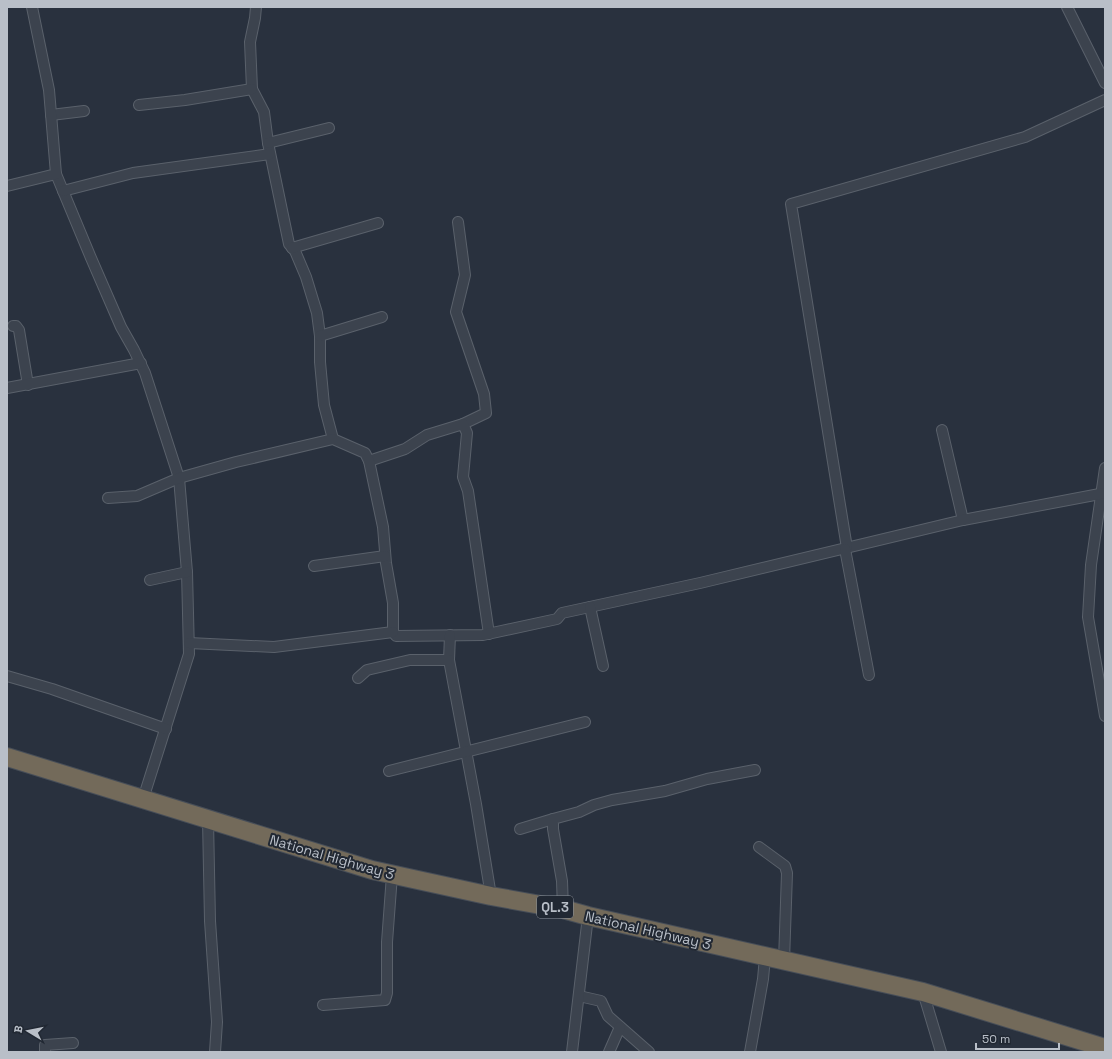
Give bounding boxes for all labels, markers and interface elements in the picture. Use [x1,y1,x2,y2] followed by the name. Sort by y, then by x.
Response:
[268,831,396,883] street label: National Highway 3
[537,896,573,918] road number: QL.3
[583,907,713,953] street label: National Highway 3
[8,1011,48,1051] north arrow
[11,1024,26,1034] text: B
[976,1025,1059,1051] scale bar
[982,1031,1010,1047] text: 50 m

